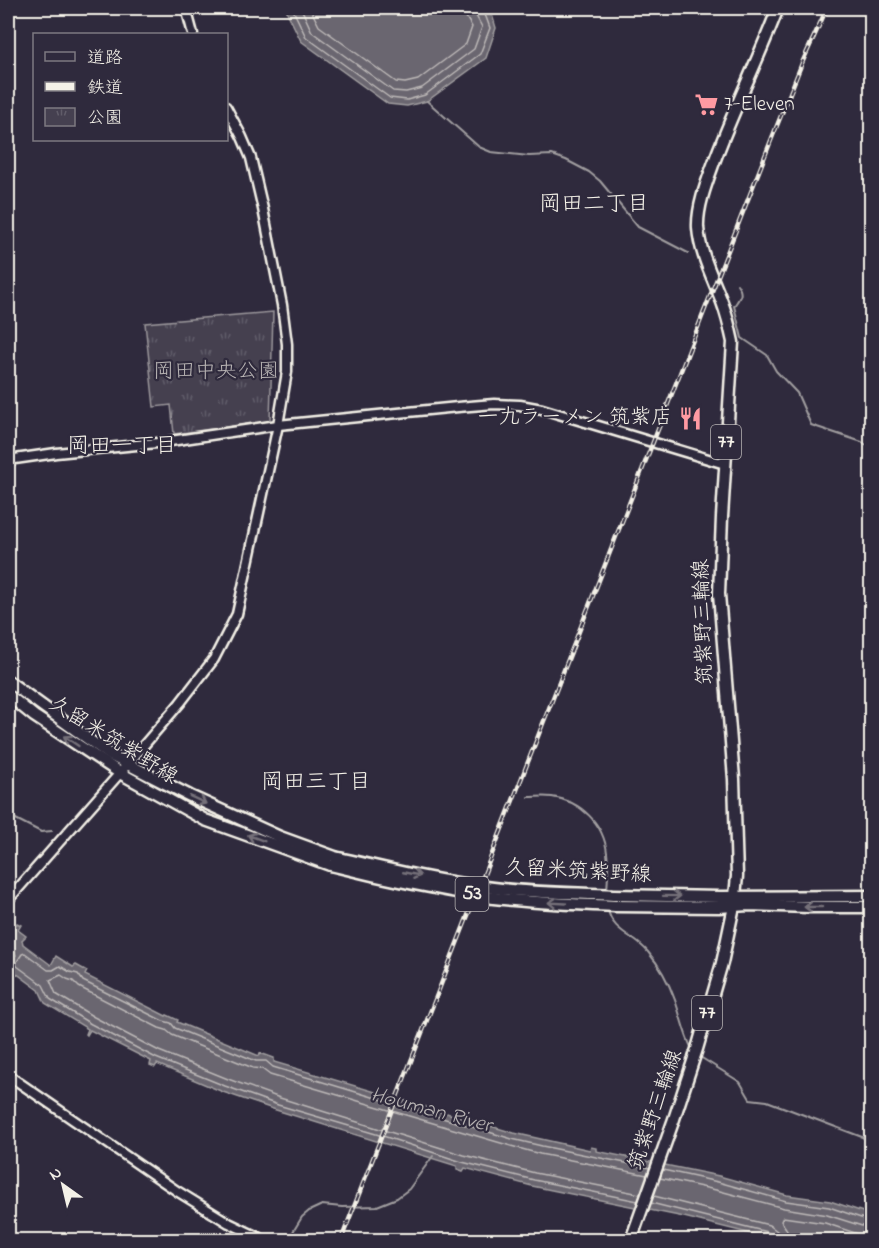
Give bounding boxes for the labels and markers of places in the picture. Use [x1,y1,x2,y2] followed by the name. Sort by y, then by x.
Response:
[724,90,795,120] place label: 7-Eleven
[693,92,719,118] supermarket icon: 7-Eleven
[478,403,672,433] place label: 一九ラーメン 筑紫店
[677,405,703,431] restaurant icon: 一九ラーメン 筑紫店

